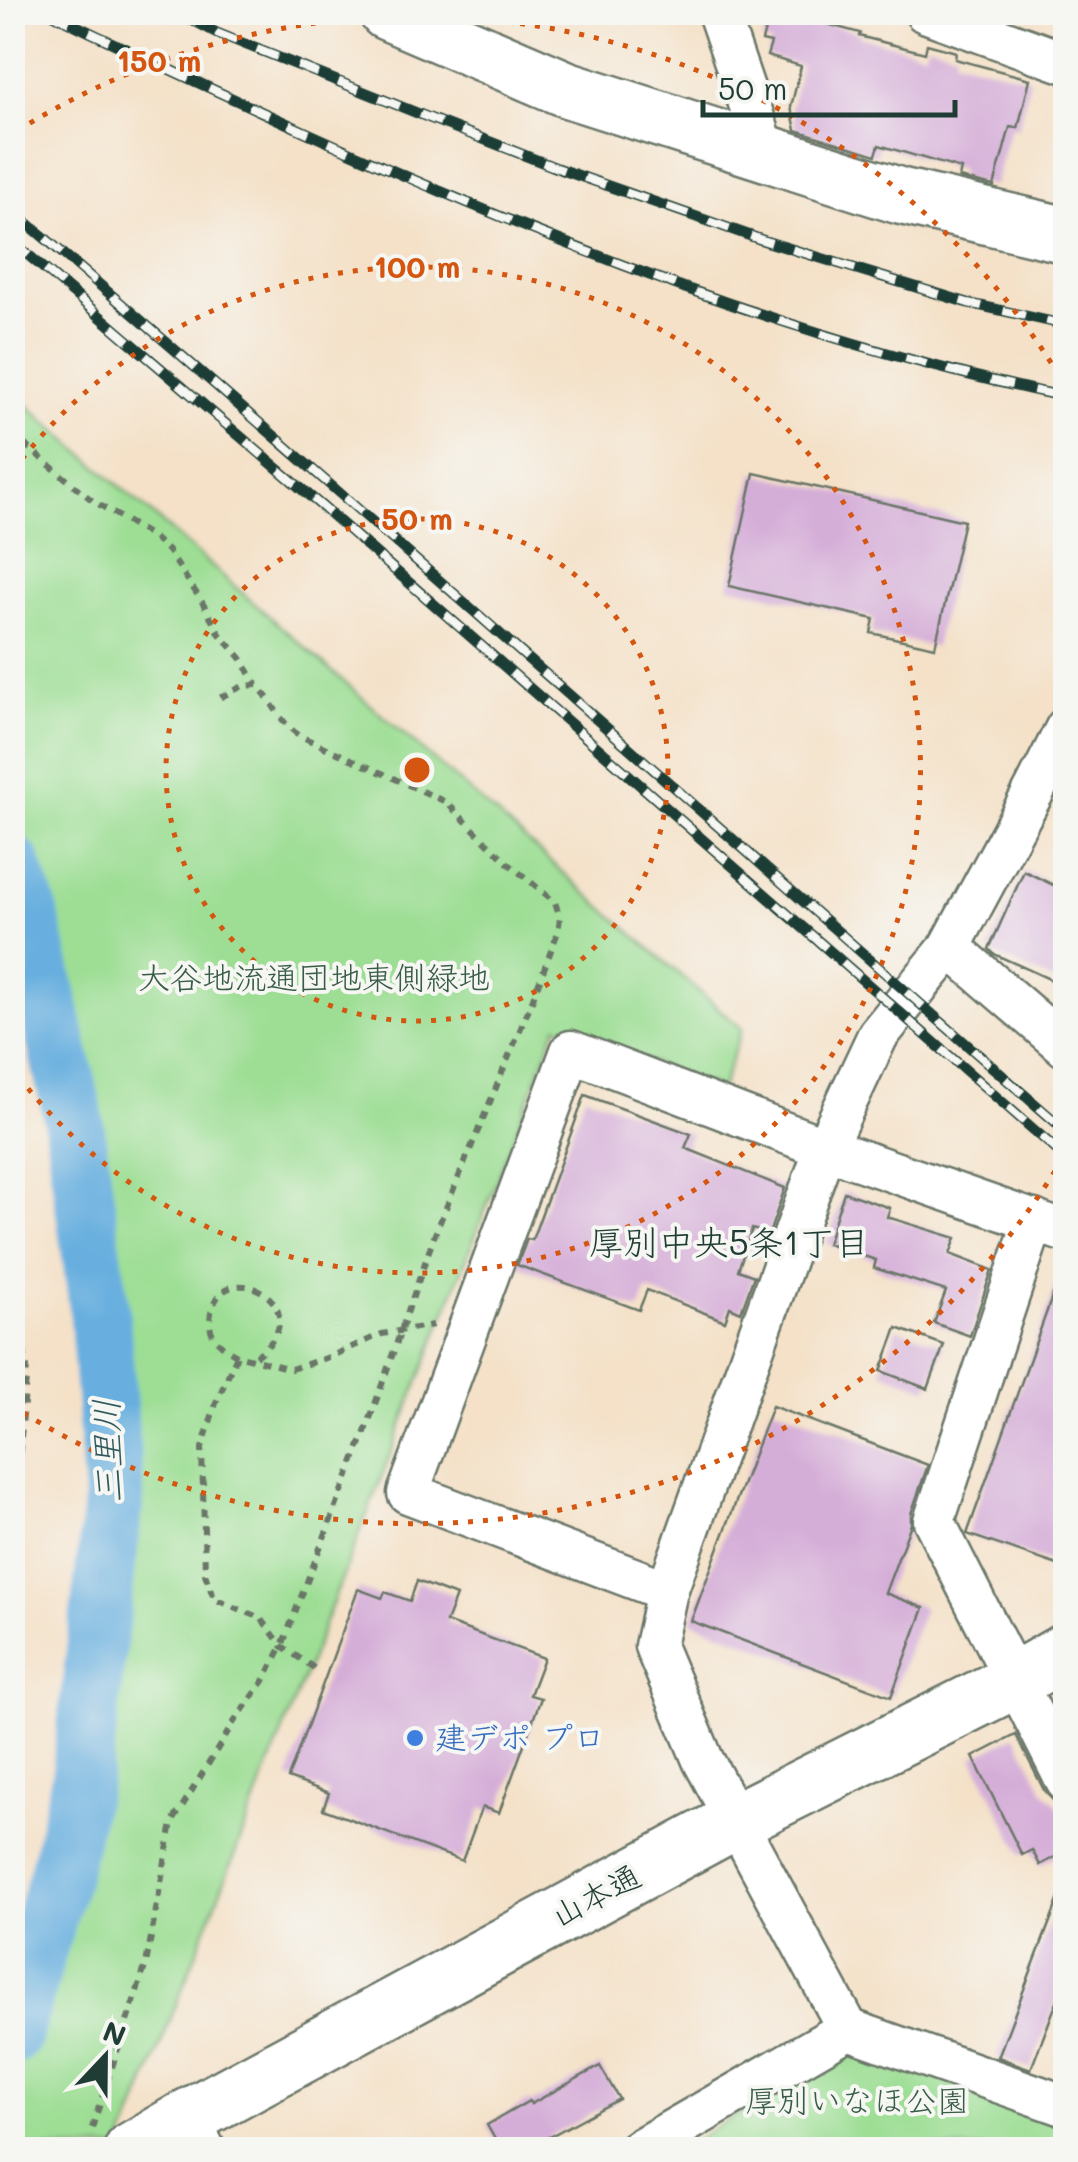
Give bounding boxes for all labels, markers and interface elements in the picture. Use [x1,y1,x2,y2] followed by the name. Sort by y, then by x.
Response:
[117,40,201,80] text: 150 m
[703,55,956,117] scale bar
[718,68,788,108] text: 50 m
[374,246,460,286] text: 100 m
[381,498,453,538] text: 50 m
[399,752,435,788] centre of rings
[138,955,490,997] park label: 大谷地流通団地東側緑地
[588,1218,870,1264] district label: 厚別中央5条1丁目
[81,1398,131,1504] water label: 三里川
[435,1715,605,1757] place label: 建デポ プロ
[404,1727,426,1749] marker: 建デポ プロ
[543,1853,647,1935] street label: 山本通
[55,2007,155,2107] north arrow
[98,2012,131,2054] text: N
[745,2078,969,2120] park label: 厚別いなほ公園

